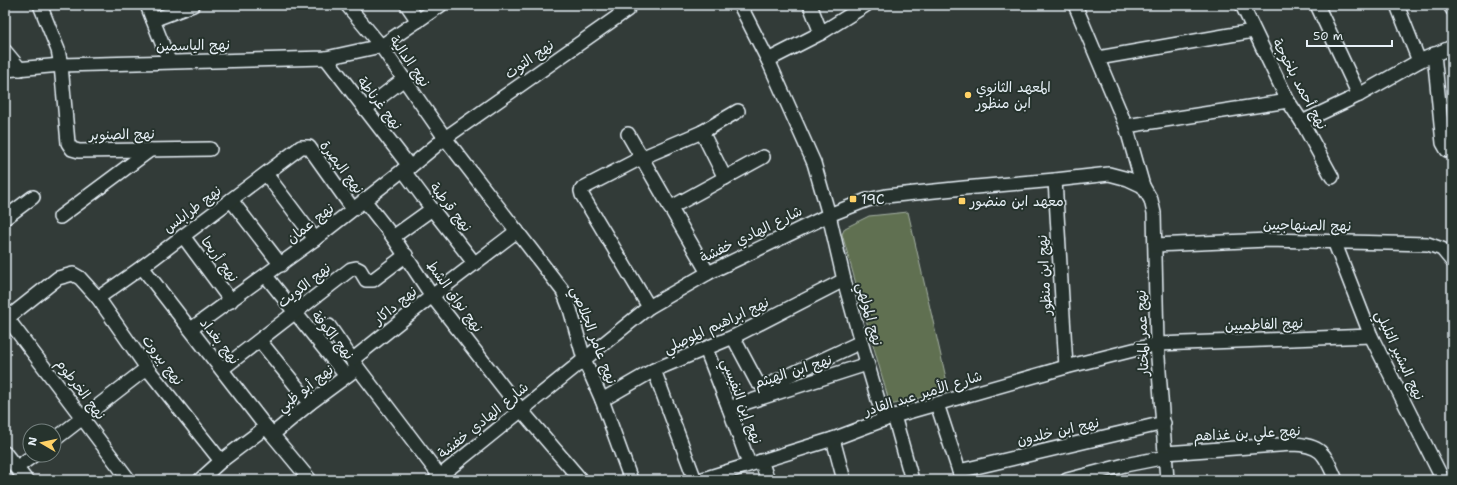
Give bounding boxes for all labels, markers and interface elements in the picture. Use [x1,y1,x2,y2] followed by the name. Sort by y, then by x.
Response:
[1307,22,1392,48] scale bar
[1313,28,1343,44] text: 50 m
[385,32,434,91] street label: نهج الدالية
[156,35,230,56] street label: نهج الياسمين
[501,36,558,83] street label: نهج التوت
[1268,36,1331,133] street label: نهج أحمد بلخوجة
[353,73,406,134] street label: نهج غرناطة
[975,78,1051,112] place label: المعهد الثانوي ابن منظور
[963,90,973,100] marker: المعهد الثانوي ابن منظور
[88,124,155,145] street label: نهج الصنوبر
[315,137,368,198] street label: نهج البصرة
[425,179,476,236] street label: نهج قرطبة
[159,181,225,238] street label: نهج طرابلس
[861,190,885,208] place label: 19C
[969,192,1064,210] place label: معهد ابن منضور
[848,194,858,204] marker: 19C
[957,196,967,206] marker: معهد ابن منضور
[283,199,338,248] street label: نهج عمان
[697,201,806,268] street label: شارع الهادي خفشة
[1263,215,1351,236] street label: نهج الصنهاجيين
[197,233,243,286] street label: نهج أريحا
[1033,234,1056,317] street label: نهج ابن منظور
[422,256,487,336] street label: نهج نواق الشط
[274,259,335,312] street label: نهج الكويت
[849,280,887,349] street label: نهج المولهي
[369,282,421,329] street label: نهج داكار
[563,284,621,388] street label: نهج عامر الجلاصي
[1132,290,1154,377] street label: نهج عمر المختار
[660,293,773,361] street label: نهج ابراهيم الموصلي
[307,307,358,364] street label: نهج الكوفة
[1368,307,1429,404] street label: نهج البشير التليلي
[195,314,244,369] street label: نهج بغداد
[1224,314,1304,335] street label: نهج الفاطميين
[137,331,188,389] street label: نهج بيروت
[752,350,835,394] street label: نهج ابن الهيثم
[51,355,110,424] street label: نهج الخرطوم
[714,356,767,448] street label: نهج إبن النفيسي
[273,360,339,419] street label: نهج أبو ظبي
[861,366,985,421] street label: شارع الأمير عبد القادر
[434,378,533,464] street label: شارع الهادي خفشة
[1015,413,1101,450] street label: نهج ابن خلدون
[1193,421,1301,449] street label: نهج علي بن غذاهم
[22,423,62,463] north arrow
[25,436,41,447] text: N

